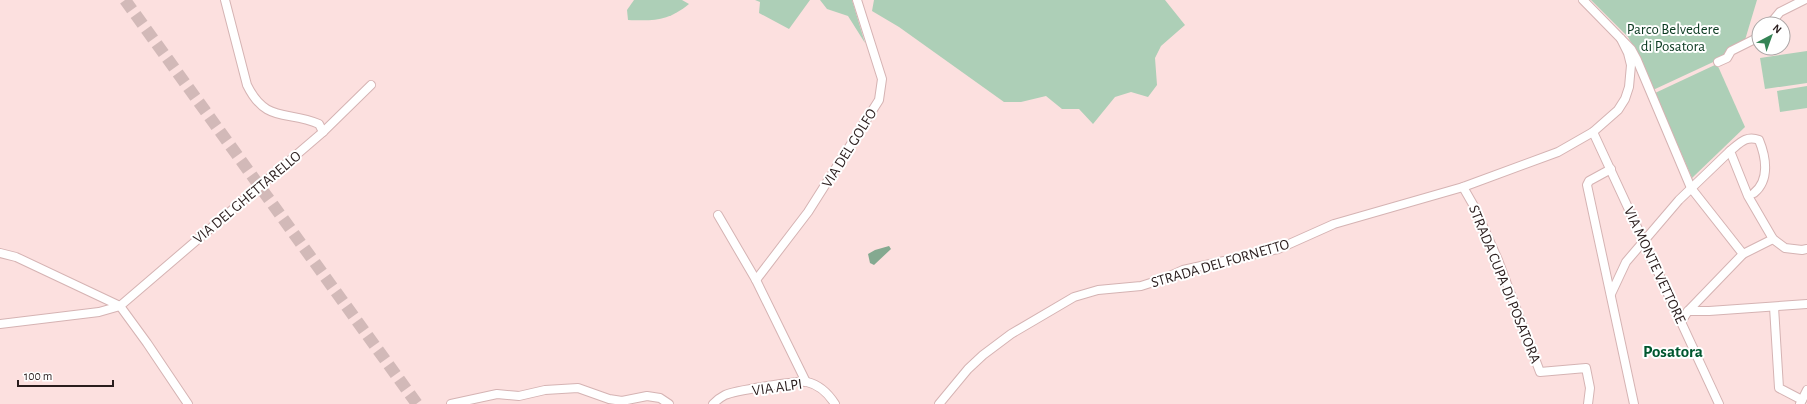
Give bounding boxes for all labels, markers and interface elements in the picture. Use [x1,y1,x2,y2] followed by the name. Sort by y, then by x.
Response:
[1751,16,1791,56] north arrow
[1627,22,1719,54] park label: Parco Belvedere di Posatora
[1771,22,1784,35] text: N
[819,106,880,190] street label: VIA DEL GOLFO
[191,148,304,247] street label: VIA DEL GHETTARELLO
[1466,203,1543,366] street label: STRADA CUPA DI POSATORA
[1621,205,1688,326] street label: VIA MONTE VETTORE
[1149,237,1291,290] street label: STRADA DEL FORNETTO
[1643,343,1703,360] district label: Posatora
[18,362,113,388] scale bar
[24,370,52,382] text: 100 m
[751,377,803,398] street label: VIA ALPI

